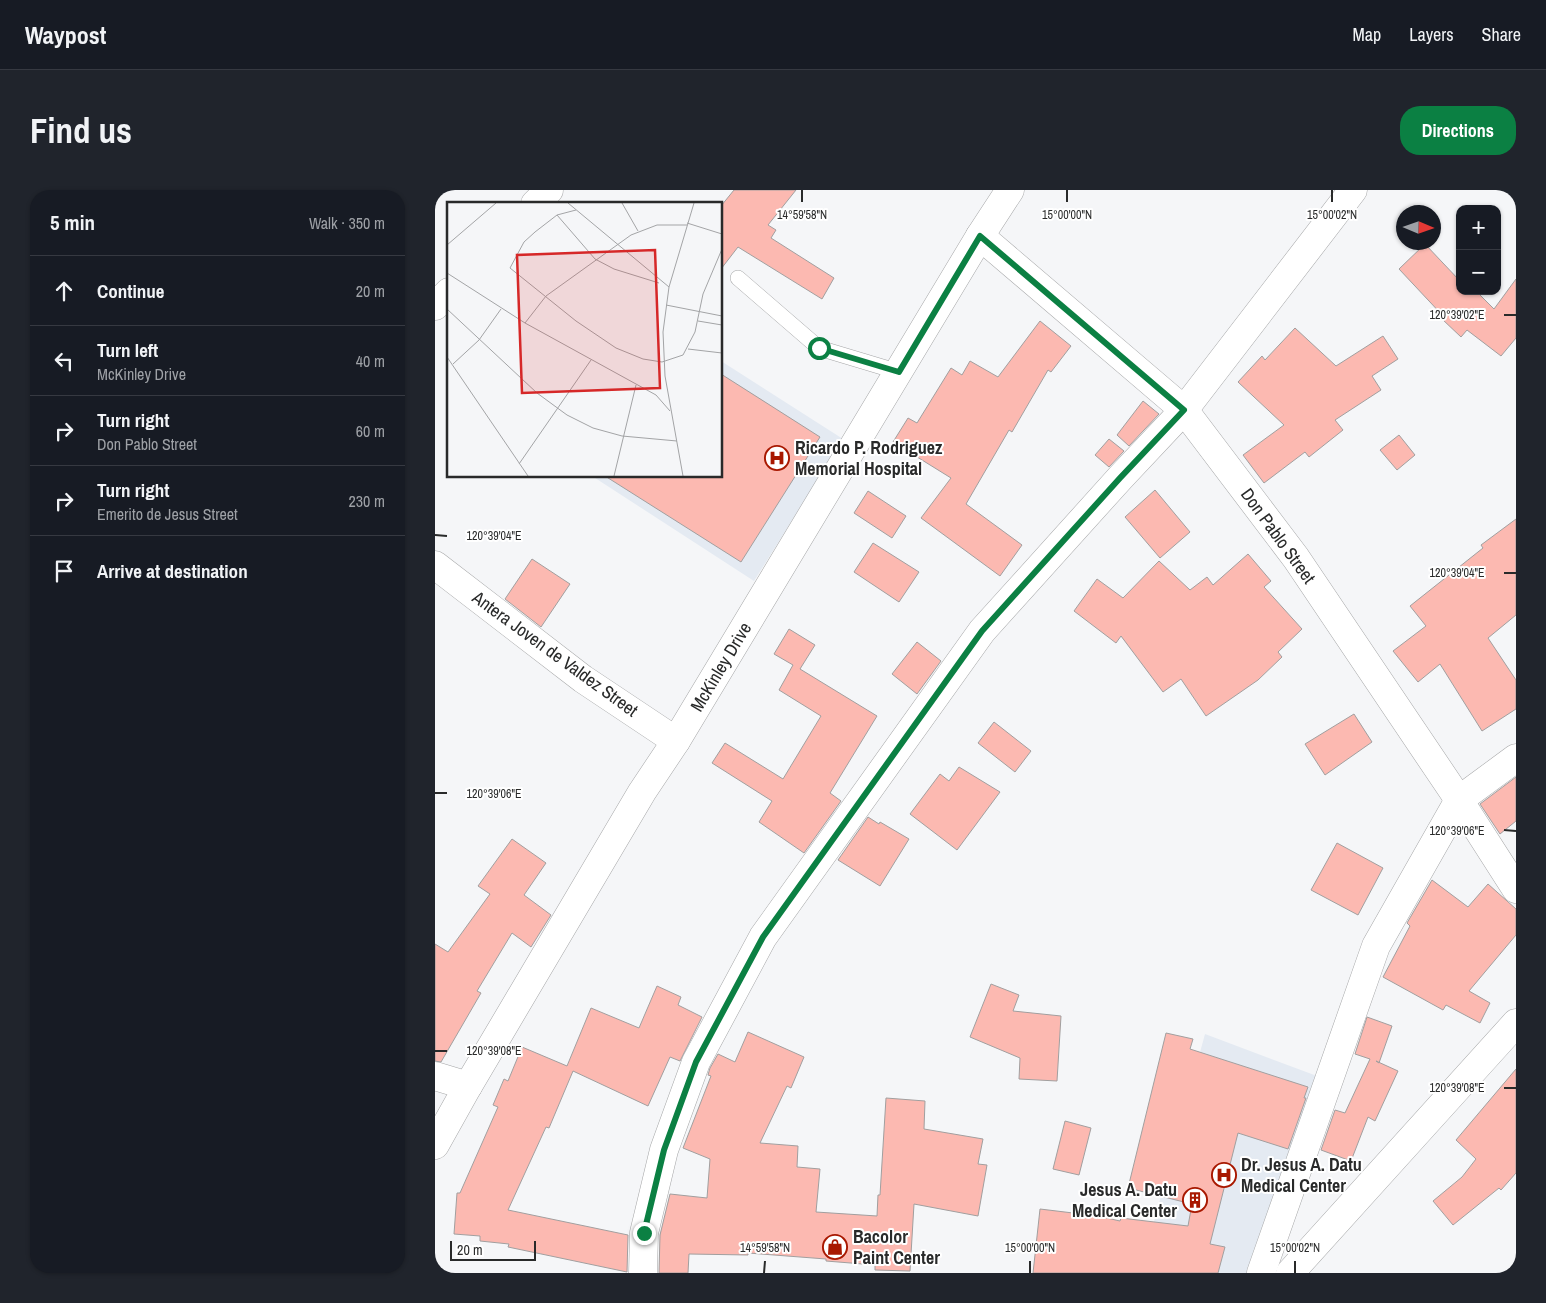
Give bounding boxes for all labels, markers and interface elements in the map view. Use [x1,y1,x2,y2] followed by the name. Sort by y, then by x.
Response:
[25,19,106,51] text: Waypost
[1353,22,1381,47] text: Map
[1409,22,1454,47] text: Layers
[1482,22,1521,47] text: Share
[1400,106,1516,155] button: Directions
[30,107,132,154] text: Find us
[447,202,723,478] inset map
[1396,205,1441,250] north arrow
[1456,205,1501,295] map controls
[1456,205,1501,250] button: +
[777,207,827,223] text: 14°59'58"N
[1042,207,1092,223] text: 15°00'00"N
[1307,207,1357,223] text: 15°00'02"N
[50,208,95,237] text: 5 min
[309,212,385,234] text: Walk · 350 m
[1456,250,1501,295] button: −
[50,277,78,305] icon: ahead
[97,278,165,304] text: Continue
[356,280,385,302] text: 20 m
[1429,307,1485,323] text: 120°39'02"E
[97,337,158,363] text: Turn left
[808,337,831,360] route start
[50,347,78,375] icon: left
[356,350,385,372] text: 40 m
[97,363,186,385] text: McKinley Drive
[97,407,169,433] text: Turn right
[50,417,78,445] icon: right
[356,420,385,442] text: 60 m
[97,433,197,455] text: Don Pablo Street
[795,435,943,481] place label: Ricardo P. Rodriguez Memorial Hospital
[764,445,790,471] hospital icon: Ricardo P. Rodriguez Memorial Hospital
[97,477,169,503] text: Turn right
[1235,483,1322,589] street label: Don Pablo Street
[50,487,78,515] icon: right
[349,490,385,512] text: 230 m
[97,503,238,525] text: Emerito de Jesus Street
[466,528,522,544] text: 120°39'04"E
[50,557,78,585] icon: arrive
[97,558,248,584] text: Arrive at destination
[1429,565,1485,581] text: 120°39'04"E
[467,584,643,722] street label: Antera Joven de Valdez Street
[684,617,757,716] street label: McKinley Drive
[466,786,522,802] text: 120°39'06"E
[1429,823,1485,839] text: 120°39'06"E
[466,1043,522,1059] text: 120°39'08"E
[1429,1080,1485,1096] text: 120°39'08"E
[1241,1152,1362,1198] place label: Dr. Jesus A. Datu Medical Center
[1211,1162,1237,1188] hospital icon: Dr. Jesus A. Datu Medical Center
[1072,1177,1177,1223] place label: Jesus A. Datu Medical Center
[1182,1187,1208,1213] building icon: Jesus A. Datu Medical Center
[633,1222,656,1245] route end
[853,1224,940,1270] place label: Bacolor Paint Center
[822,1234,848,1260] shop icon: Bacolor Paint Center
[450,1238,536,1261] scale bar
[740,1240,790,1256] text: 14°59'58"N
[1005,1240,1055,1256] text: 15°00'00"N
[1270,1240,1320,1256] text: 15°00'02"N
[457,1241,483,1259] text: 20 m

